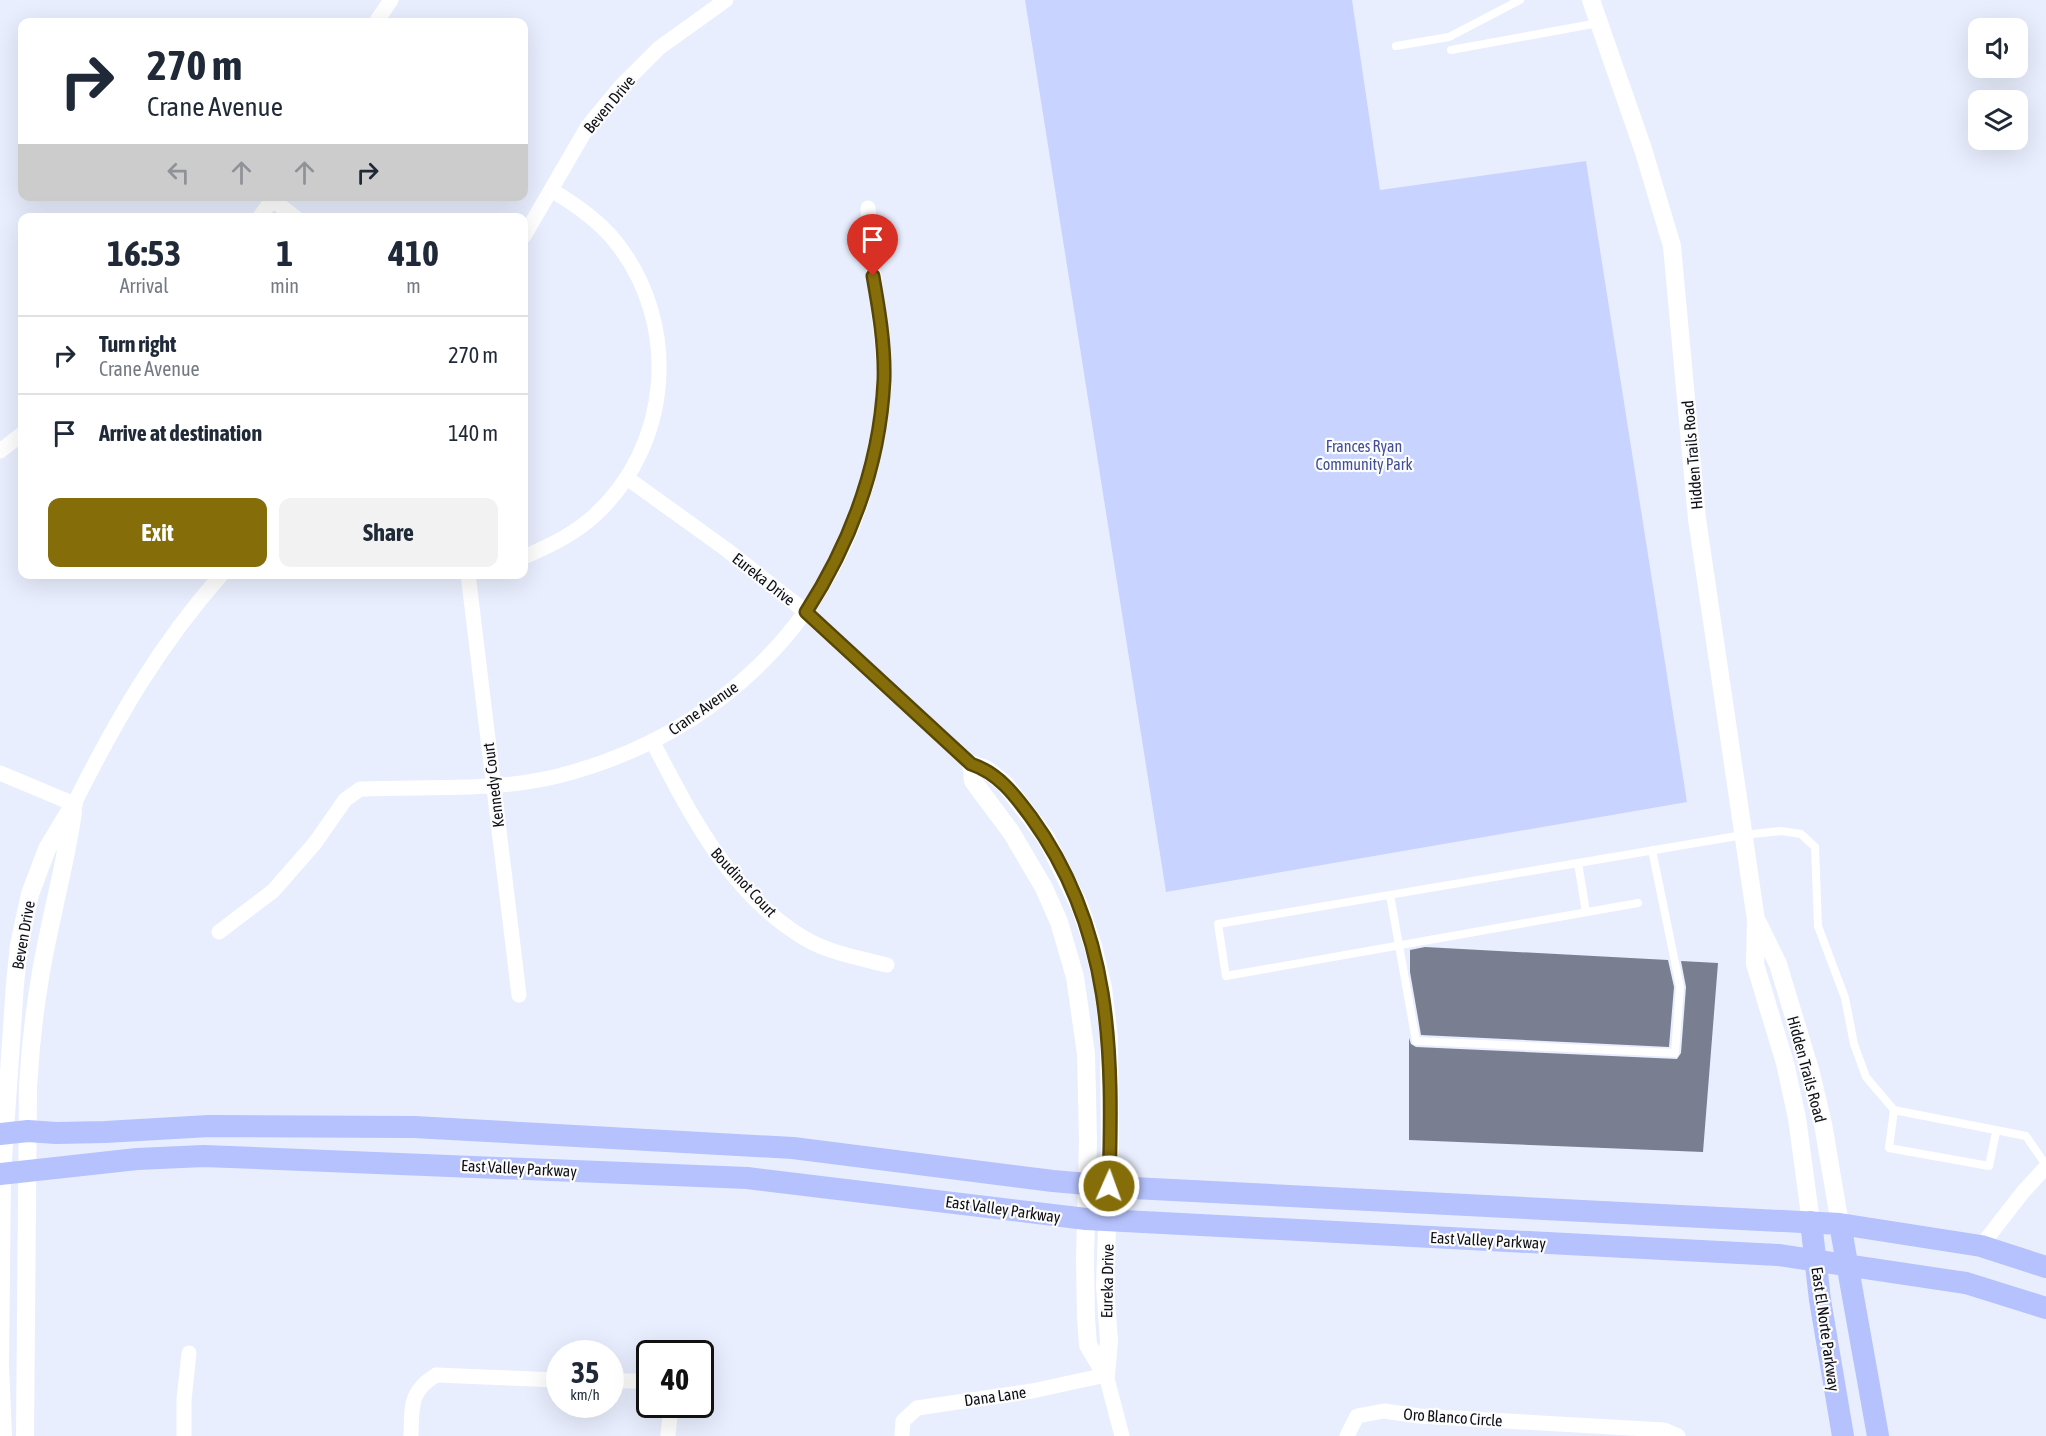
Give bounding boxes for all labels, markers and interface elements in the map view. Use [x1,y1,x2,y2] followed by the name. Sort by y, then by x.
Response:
[1968,18,2028,150] map controls
[1968,18,2028,78] button: sound
[147,41,242,89] text: 270 m
[48,42,126,120] icon: right
[580,72,638,136] street label: Beven Drive
[1968,90,2028,150] button: layers
[147,91,283,122] text: Crane Avenue
[162,156,195,189] icon: left
[225,156,258,189] icon: ahead
[288,156,321,189] icon: ahead
[351,156,384,189] icon: right
[847,214,898,276] pin
[856,223,889,256] icon: arrive
[107,232,181,274] text: 16:53
[276,232,293,274] text: 1
[388,232,439,274] text: 410
[120,274,169,297] text: Arrival
[270,274,299,297] text: min
[406,274,421,297] text: m
[99,331,176,357] text: Turn right
[48,339,81,372] icon: right
[448,342,498,368] text: 270 m
[99,357,200,380] text: Crane Avenue
[1678,400,1706,510] street label: Hidden Trails Road
[48,417,81,450] icon: arrive
[99,420,262,446] text: Arrive at destination
[448,420,498,446] text: 140 m
[1315,437,1413,474] park label: Frances Ryan Community Park
[48,498,267,567] button: Exit
[279,498,498,567] button: Share
[729,549,799,609] street label: Eureka Drive
[665,678,741,738] street label: Crane Avenue
[479,741,508,829] street label: Kennedy Court
[707,844,781,921] street label: Boudinot Court
[8,899,38,971] street label: Beven Drive
[1784,1014,1830,1124] street label: Hidden Trails Road
[1077,1154,1141,1218] position arrow
[461,1156,578,1181] street label: East Valley Parkway
[944,1192,1062,1227] street label: East Valley Parkway
[1430,1228,1547,1253] street label: East Valley Parkway
[1097,1244,1117,1318] street label: Eureka Drive
[1807,1266,1844,1393] street label: East El Norte Parkway
[636,1340,714,1418] speed limit sign: 40
[571,1355,599,1389] text: 35
[963,1383,1027,1409] street label: Dana Lane
[570,1386,600,1403] text: km/h
[1403,1405,1503,1429] street label: Oro Blanco Circle

